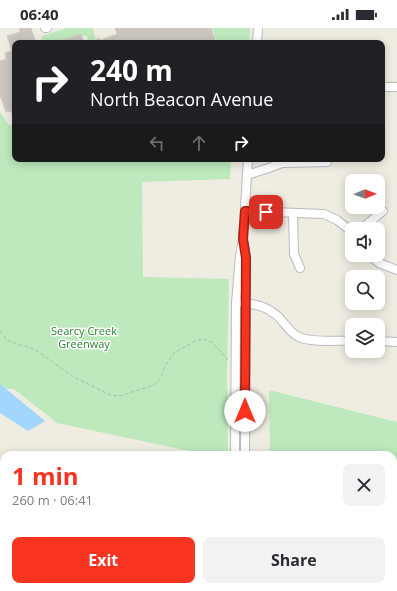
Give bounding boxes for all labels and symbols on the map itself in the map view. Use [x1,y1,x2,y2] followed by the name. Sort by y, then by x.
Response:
[345,174,385,214] north arrow
[249,195,283,229] pin
[51,323,117,351] park label: Searcy Creek Greenway
[224,390,266,432] position arrow

